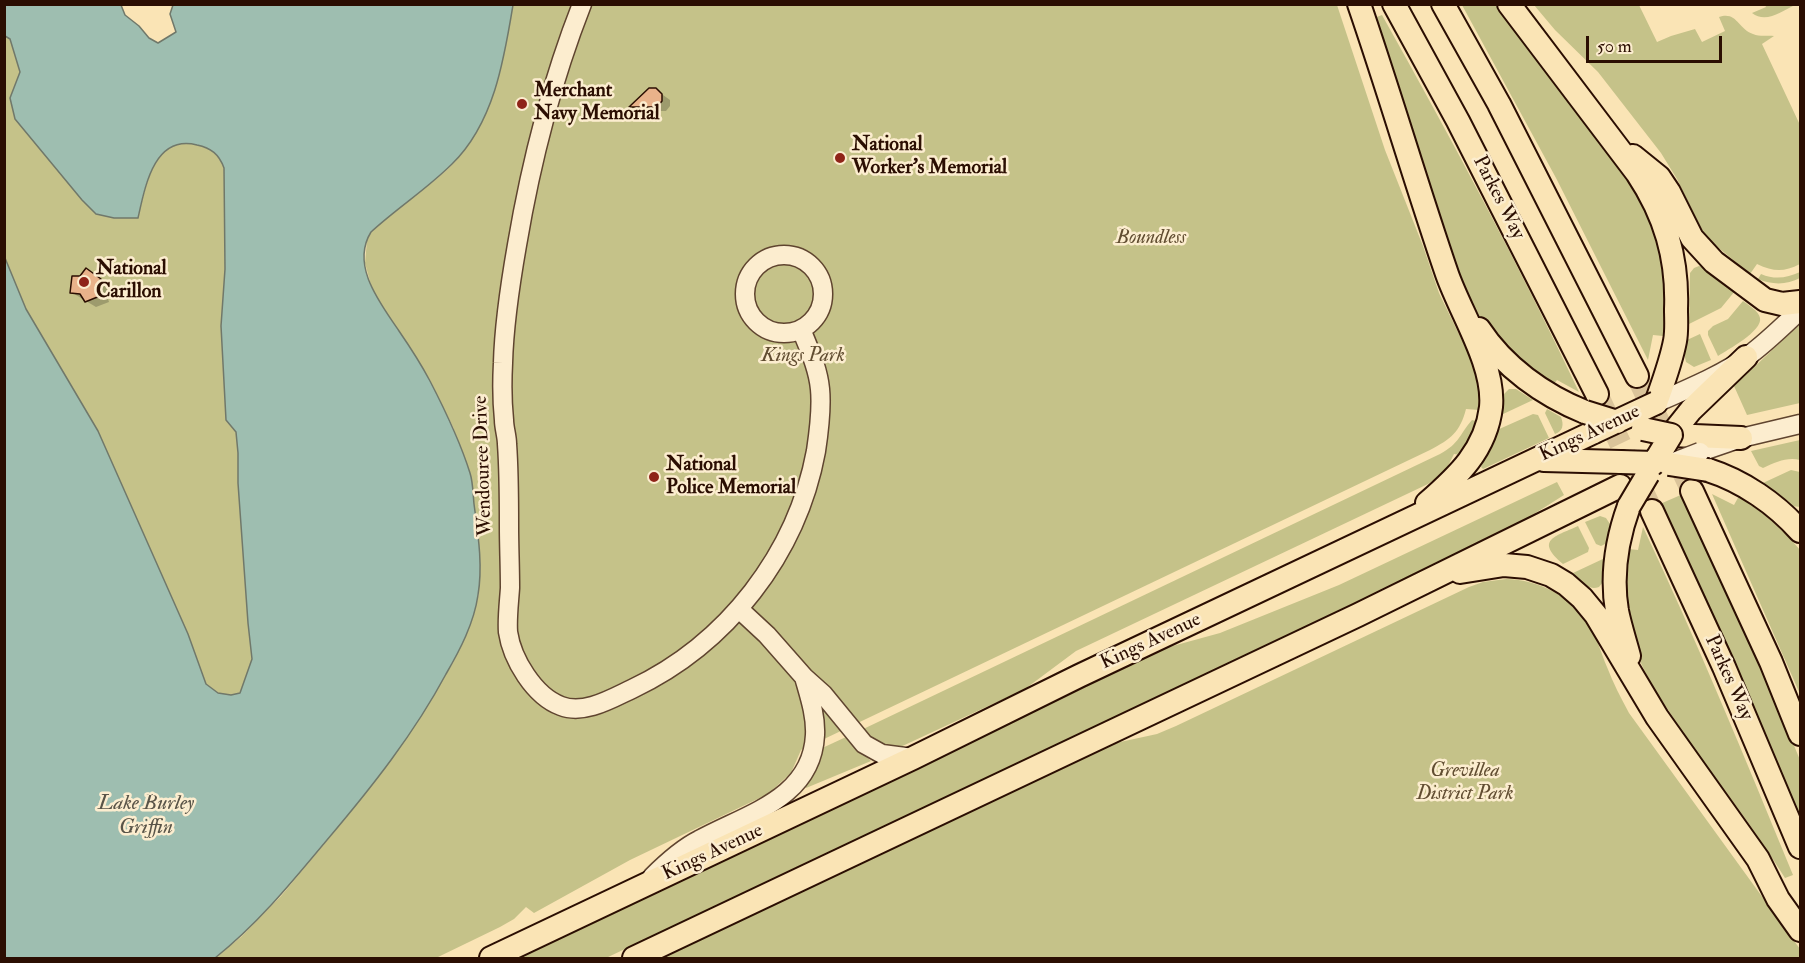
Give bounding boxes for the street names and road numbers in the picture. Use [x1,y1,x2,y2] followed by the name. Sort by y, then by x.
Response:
[1467,152,1529,244] street label: Parkes Way
[470,395,498,537] street label: Wendouree Drive
[1536,400,1644,468] street label: Kings Avenue
[1097,608,1205,676] street label: Kings Avenue
[1699,632,1757,724] street label: Parkes Way
[659,819,767,887] street label: Kings Avenue

